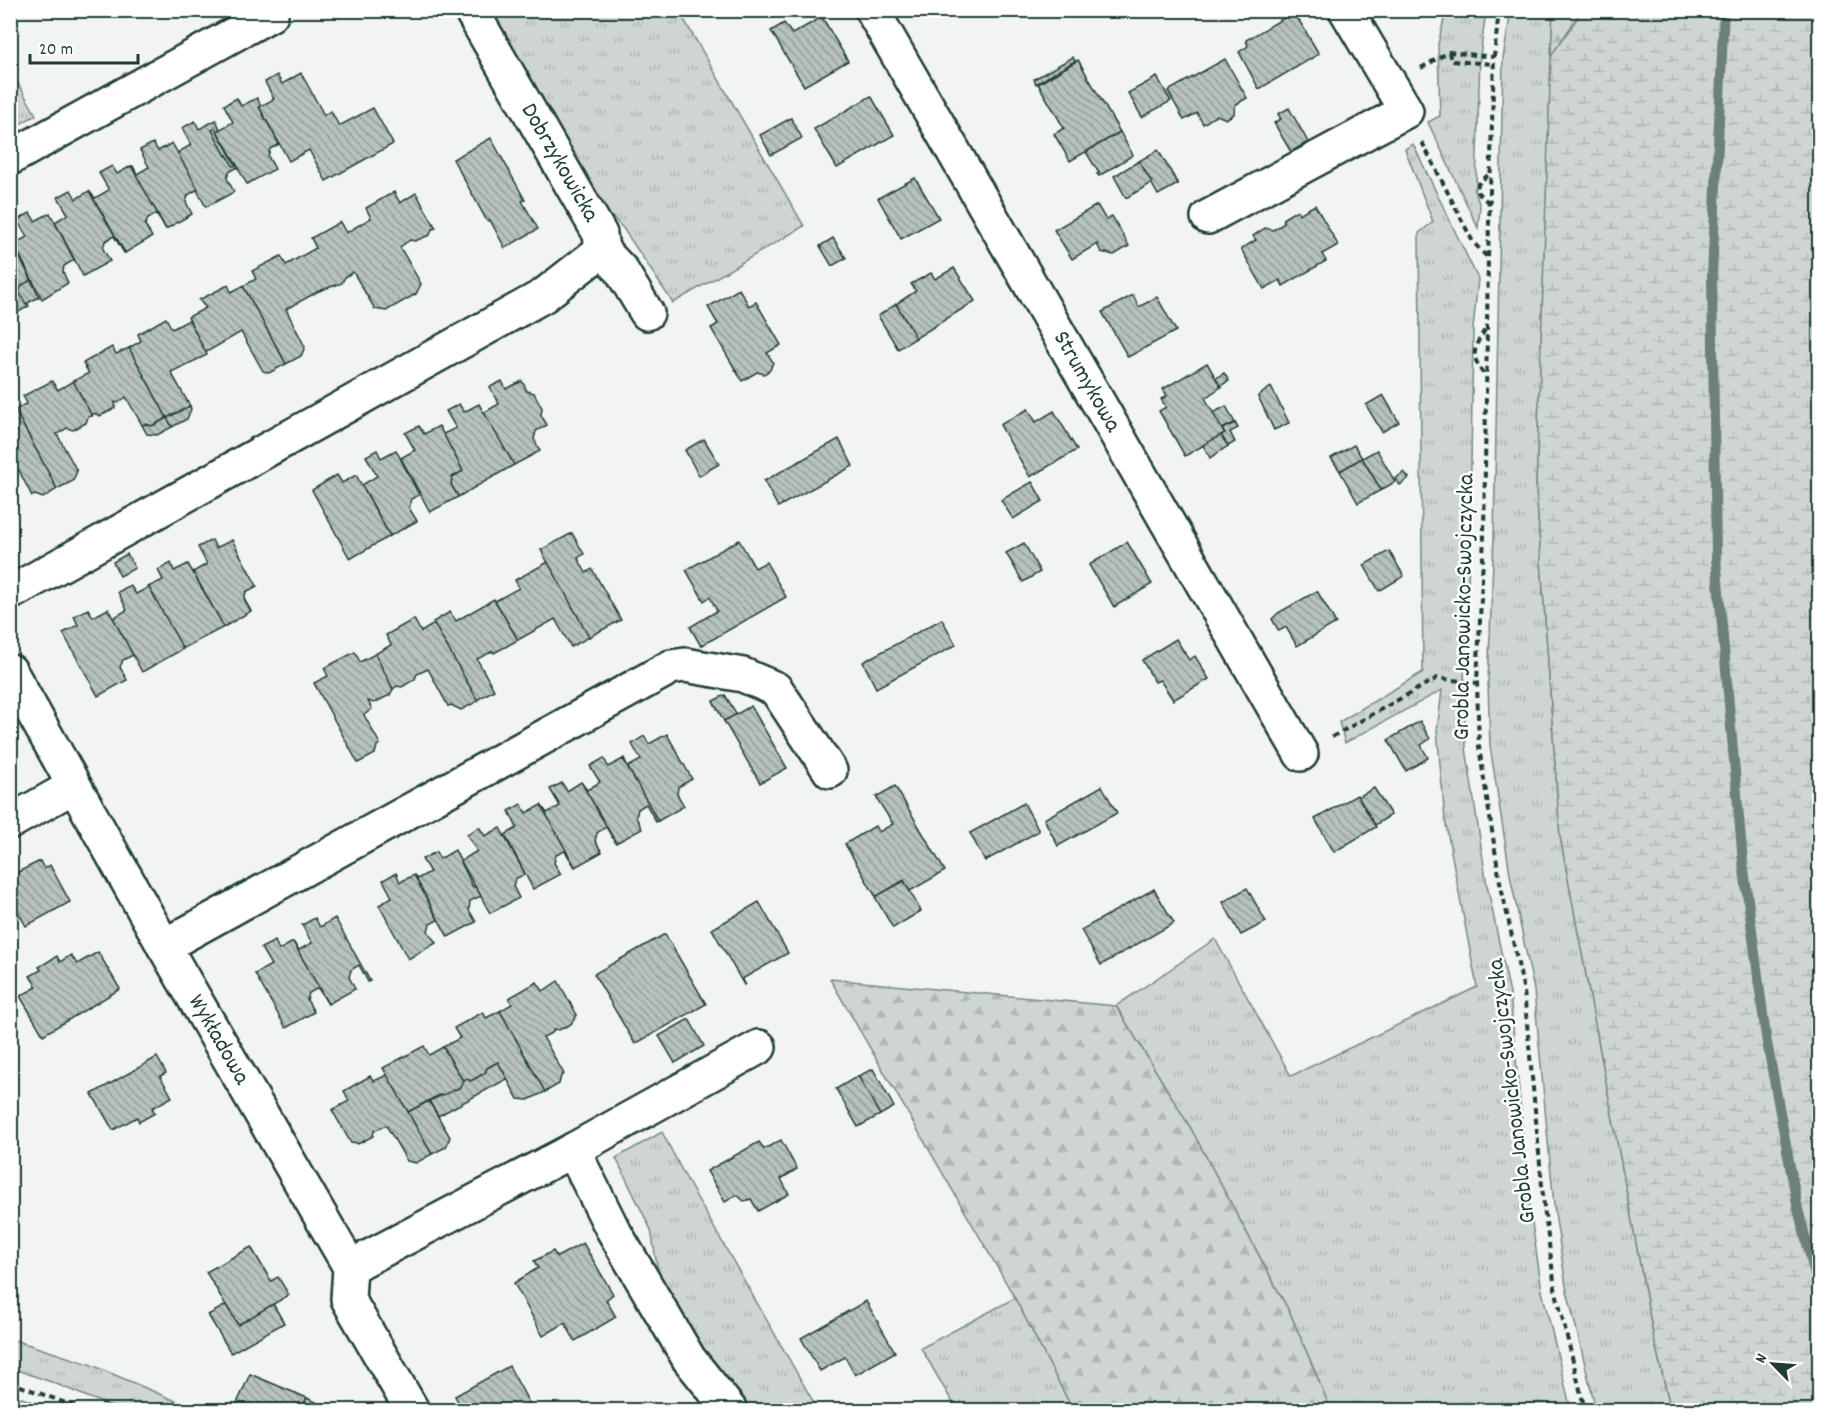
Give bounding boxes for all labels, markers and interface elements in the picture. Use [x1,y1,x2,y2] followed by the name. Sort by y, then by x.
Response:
[30,27,138,65] scale bar
[39,38,73,63] text: 20 m
[511,97,607,229] street label: Dobrzykowicka
[1043,325,1129,440] street label: Strumykowa
[1446,473,1484,741] street label: Grobla Janowicko-Swojczycka
[1480,956,1546,1225] street label: Grobla Janowicko-Swojczycka
[178,988,258,1092] street label: Wykładowa
[1743,1334,1803,1394] north arrow
[1750,1350,1774,1367] text: N

